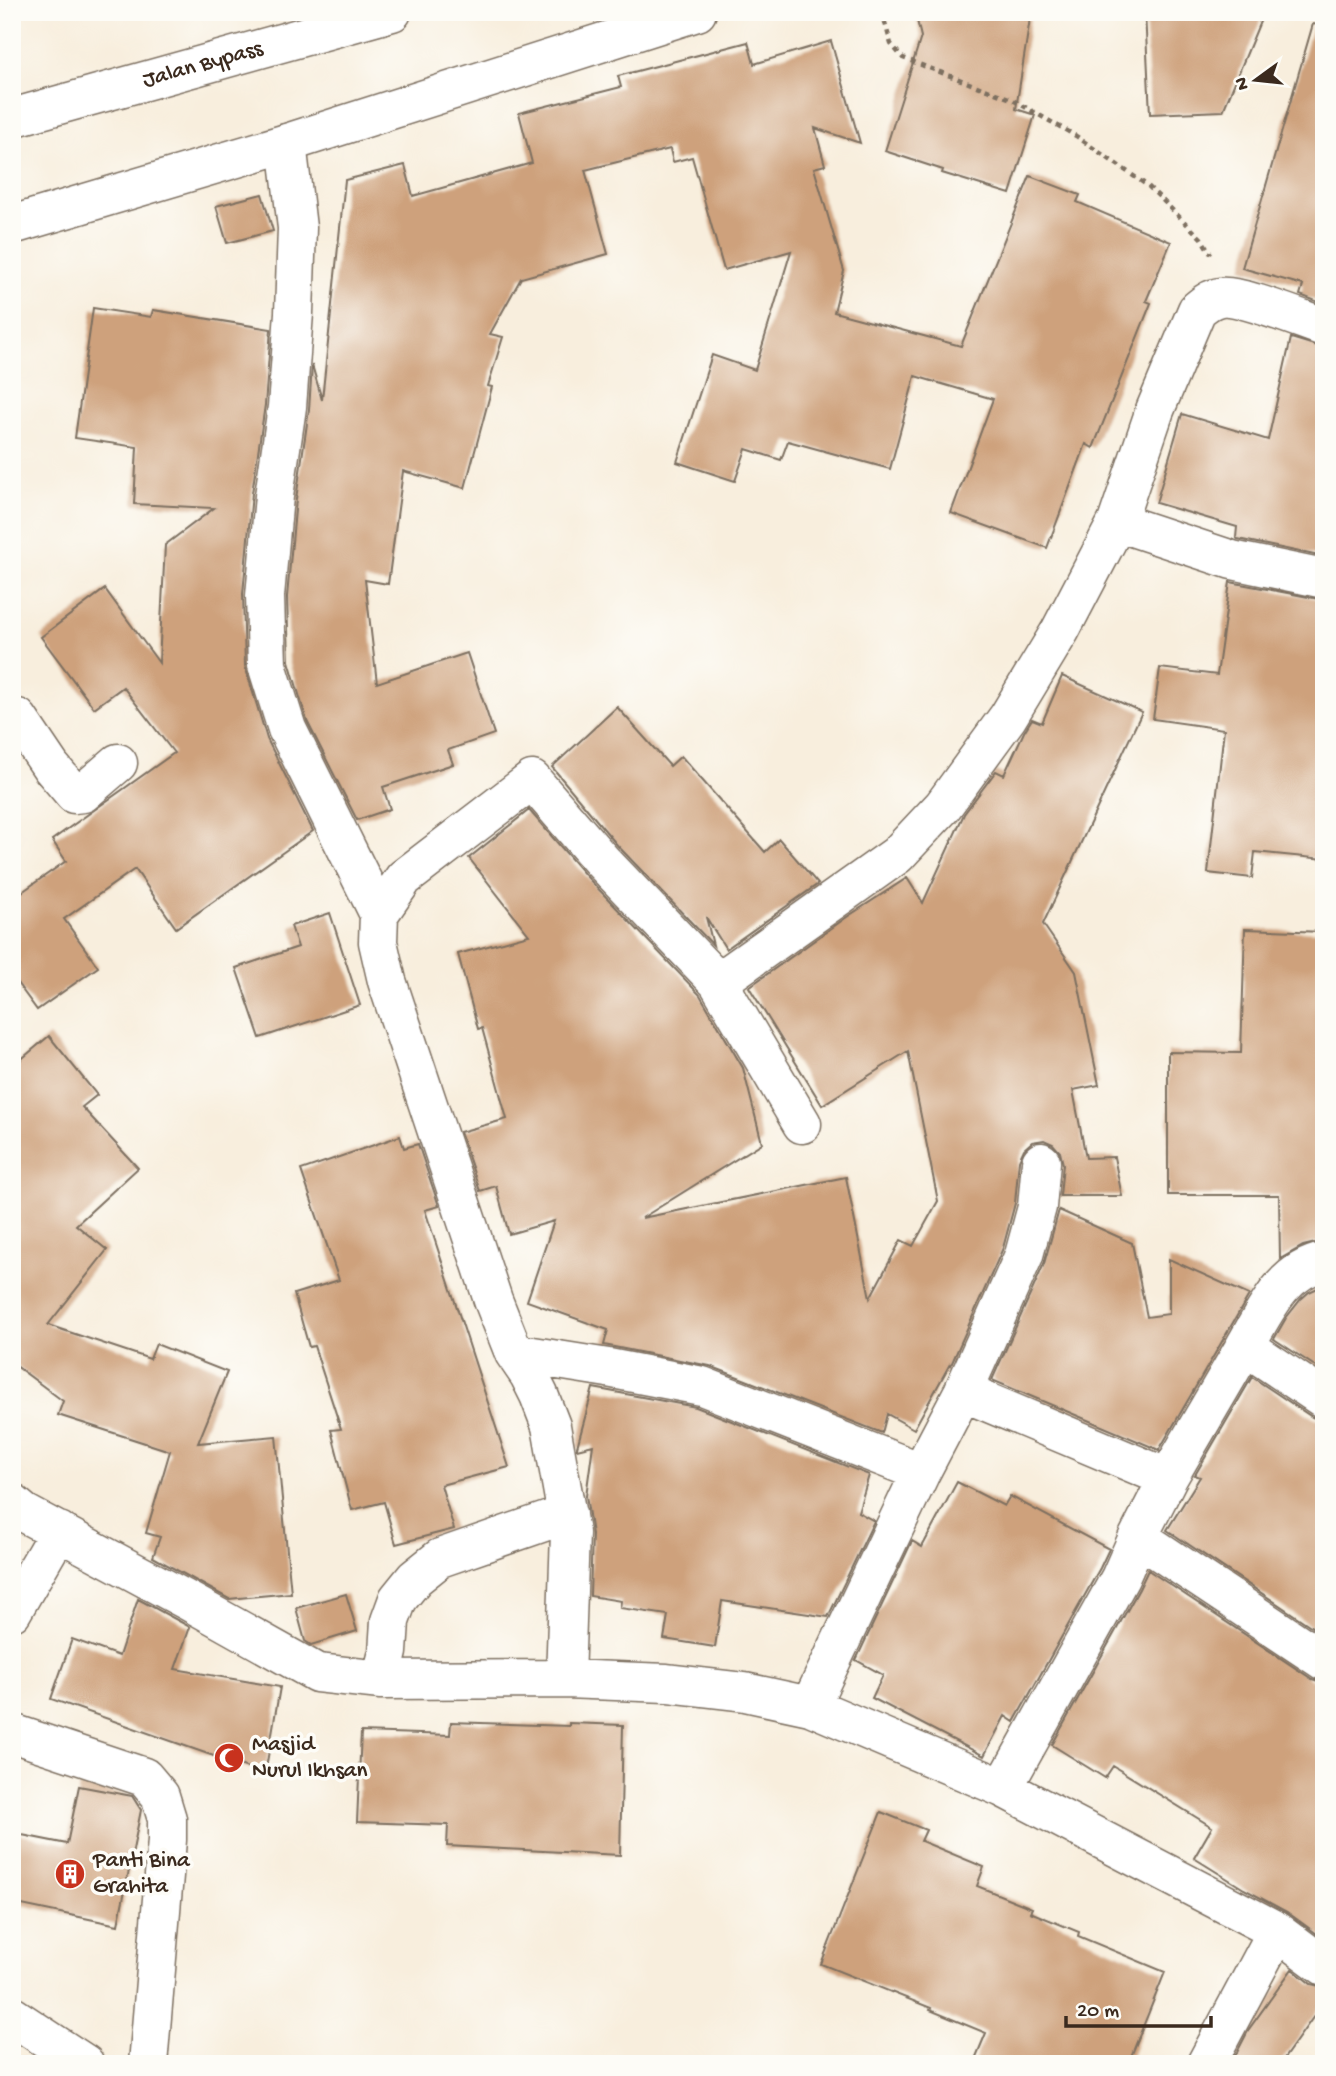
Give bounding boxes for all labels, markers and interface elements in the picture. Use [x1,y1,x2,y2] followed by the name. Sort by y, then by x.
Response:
[140,35,266,94] street label: Jalan Bypass
[1220,46,1290,116] north arrow
[1230,75,1256,92] text: N
[252,1732,368,1785] place label: Masjid Nurul Ikhsan
[212,1741,246,1775] mosque icon: Masjid Nurul Ikhsan
[92,1848,191,1901] place label: Panti Bina Grahita
[53,1857,87,1891] building icon: Panti Bina Grahita
[1066,1985,1212,2029] scale bar
[1077,2000,1119,2025] text: 20 m

